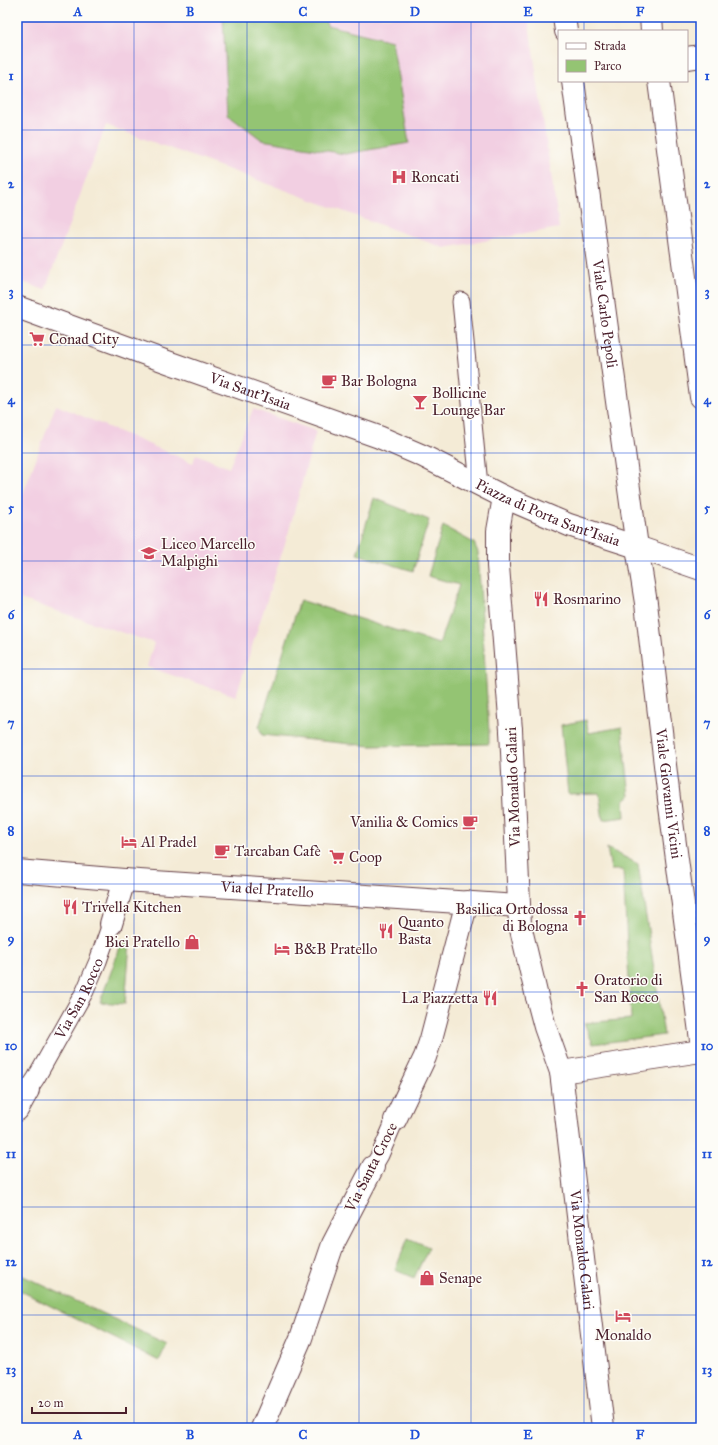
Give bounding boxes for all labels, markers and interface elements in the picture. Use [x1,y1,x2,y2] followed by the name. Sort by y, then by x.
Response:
[73,4,83,20] text: A
[186,4,195,20] text: B
[299,4,308,20] text: C
[410,4,420,20] text: D
[523,4,533,20] text: E
[636,4,645,20] text: F
[558,30,688,82] legend
[594,39,627,53] text: Strada
[594,59,621,73] text: Parco
[8,68,14,84] text: 1
[704,68,710,84] text: 1
[390,168,408,186] hospital icon: Roncati
[411,168,459,186] place label: Roncati
[8,176,15,192] text: 2
[704,176,711,192] text: 2
[588,257,621,369] street label: Viale Carlo Pepoli
[8,284,14,300] text: 3
[704,284,710,300] text: 3
[28,330,46,348] supermarket icon: Conad City
[49,330,120,348] place label: Conad City
[206,368,294,414] street label: Via Sant'Isaia
[320,372,338,390] cafe icon: Bar Bologna
[341,372,417,390] place label: Bar Bologna
[432,384,506,419] place label: Bollicine Lounge Bar
[7,392,15,408] text: 4
[703,392,711,408] text: 4
[411,393,429,411] bar icon: Bollicine Lounge Bar
[473,475,623,550] street label: Piazza di Porta Sant'Isaia
[8,500,15,516] text: 5
[704,500,711,516] text: 5
[161,535,256,570] place label: Liceo Marcello Malpighi
[140,544,158,562] school or university icon: Liceo Marcello Malpighi
[532,590,550,608] restaurant icon: Rosmarino
[553,590,621,608] place label: Rosmarino
[8,607,16,623] text: 6
[704,607,712,623] text: 6
[8,715,15,731] text: 7
[704,715,711,731] text: 7
[502,726,524,849] street label: Via Monaldo Calari
[652,726,686,860] street label: Viale Giovanni Vicini
[349,813,458,831] place label: Vanilia & Comics
[461,813,479,831] cafe icon: Vanilia & Comics
[8,823,15,839] text: 8
[704,823,711,839] text: 8
[120,833,138,851] hotel icon: Al Pradel
[140,833,198,851] place label: Al Pradel
[213,842,231,860] cafe icon: Tarcaban Cafè
[234,842,321,860] place label: Tarcaban Cafè
[328,848,346,866] supermarket icon: Coop
[349,848,382,866] place label: Coop
[219,877,315,902] street label: Via del Pratello
[61,898,79,916] restaurant icon: Trivella Kitchen
[82,898,181,916] place label: Trivella Kitchen
[456,900,569,935] place label: Basilica Ortodossa di Bologna
[571,909,589,927] church icon: Basilica Ortodossa di Bologna
[398,913,444,948] place label: Quanto Basta
[377,922,395,940] restaurant icon: Quanto Basta
[8,931,15,947] text: 9
[704,931,711,947] text: 9
[105,933,180,951] place label: Bici Pratello
[183,933,201,951] shop icon: Bici Pratello
[273,940,291,958] hotel icon: B&B Pratello
[294,940,378,958] place label: B&B Pratello
[50,955,107,1043] street label: Via San Rocco
[594,971,663,1006] place label: Oratorio di San Rocco
[573,980,591,998] church icon: Oratorio di San Rocco
[401,989,479,1007] place label: La Piazzetta
[481,989,499,1007] restaurant icon: La Piazzetta
[5,1038,18,1054] text: 10
[701,1038,714,1054] text: 10
[340,1119,401,1216] street label: Via Santa Croce
[6,1146,16,1162] text: 11
[702,1146,712,1162] text: 11
[566,1188,598,1311] street label: Via Monaldo Calari
[5,1254,17,1270] text: 12
[701,1254,713,1270] text: 12
[418,1269,436,1287] shop icon: Senape
[439,1269,482,1287] place label: Senape
[614,1307,632,1325] hotel icon: Monaldo
[595,1326,652,1344] place label: Monaldo
[6,1362,16,1378] text: 13
[702,1362,712,1378] text: 13
[32,1389,126,1415] scale bar
[38,1396,64,1410] text: 20 m
[73,1427,83,1443] text: A
[186,1427,195,1443] text: B
[299,1427,308,1443] text: C
[410,1427,420,1443] text: D
[523,1427,533,1443] text: E
[636,1427,645,1443] text: F

